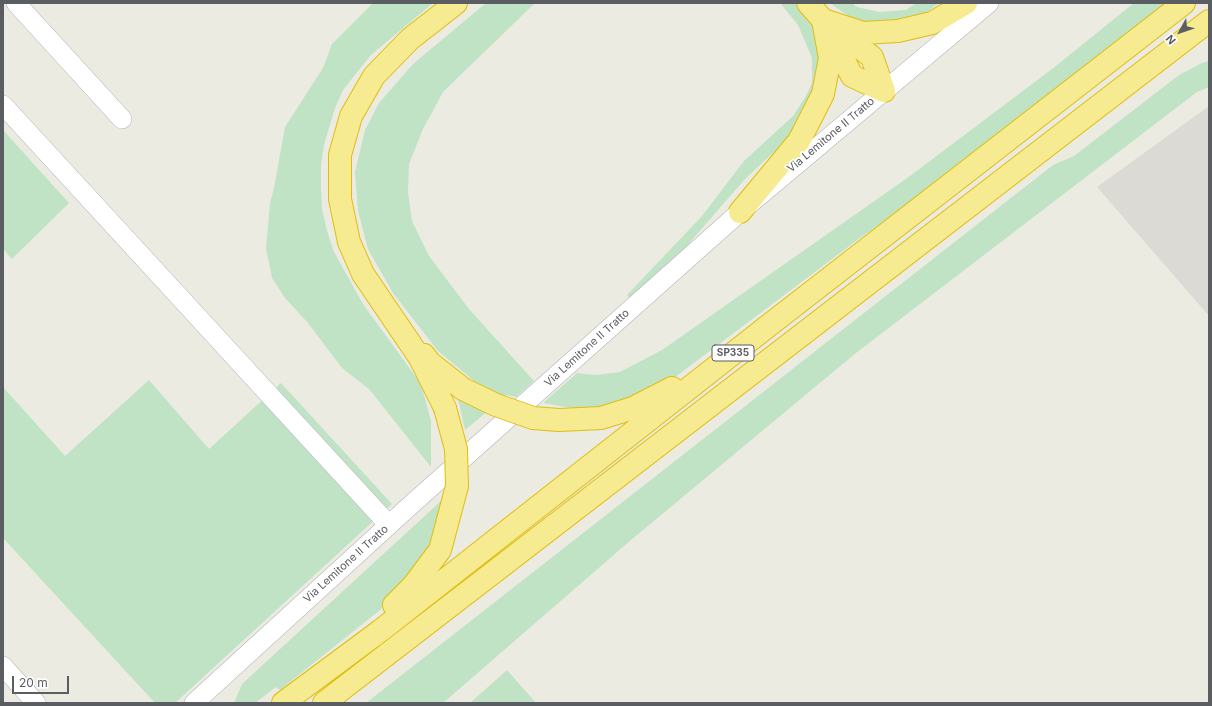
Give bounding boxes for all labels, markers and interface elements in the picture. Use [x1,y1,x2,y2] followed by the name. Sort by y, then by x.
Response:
[1160,12,1200,52] north arrow
[1163,32,1179,47] text: N
[785,95,877,175] street label: Via Lemitone II Tratto
[542,306,632,390] street label: Via Lemitone II Tratto
[712,345,754,361] road number: SP335
[301,522,391,606] street label: Via Lemitone II Tratto
[14,668,71,694] scale bar
[19,675,48,690] text: 20 m

